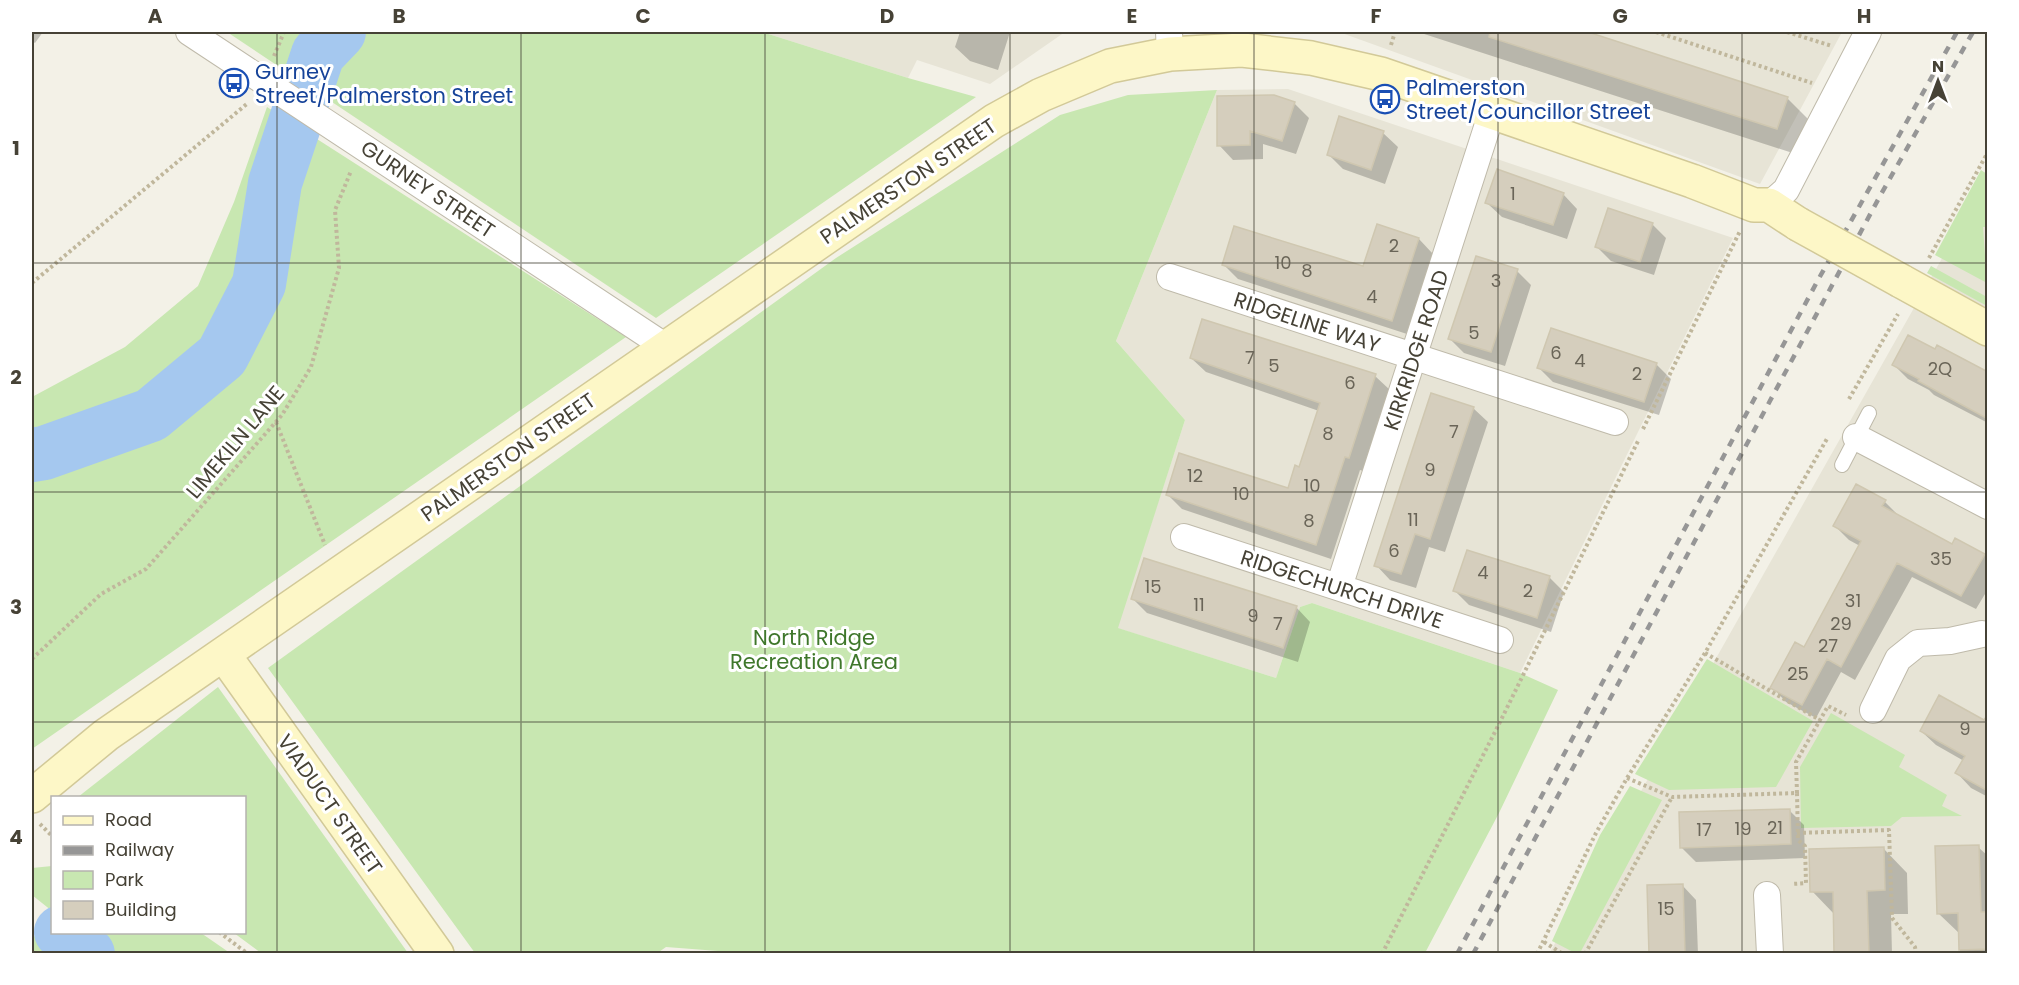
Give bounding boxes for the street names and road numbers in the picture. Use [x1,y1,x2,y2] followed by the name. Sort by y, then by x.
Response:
[814,111,1002,251] street label: PALMERSTON STREET
[355,133,501,245] street label: GURNEY STREET
[1376,266,1456,434] street label: KIRKRIDGE ROAD
[1230,285,1384,359] street label: RIDGELINE WAY
[179,379,291,505] street label: LIMEKILN LANE
[415,386,601,528] street label: PALMERSTON STREET
[1237,543,1447,635] street label: RIDGECHURCH DRIVE
[271,728,389,880] street label: VIADUCT STREET

